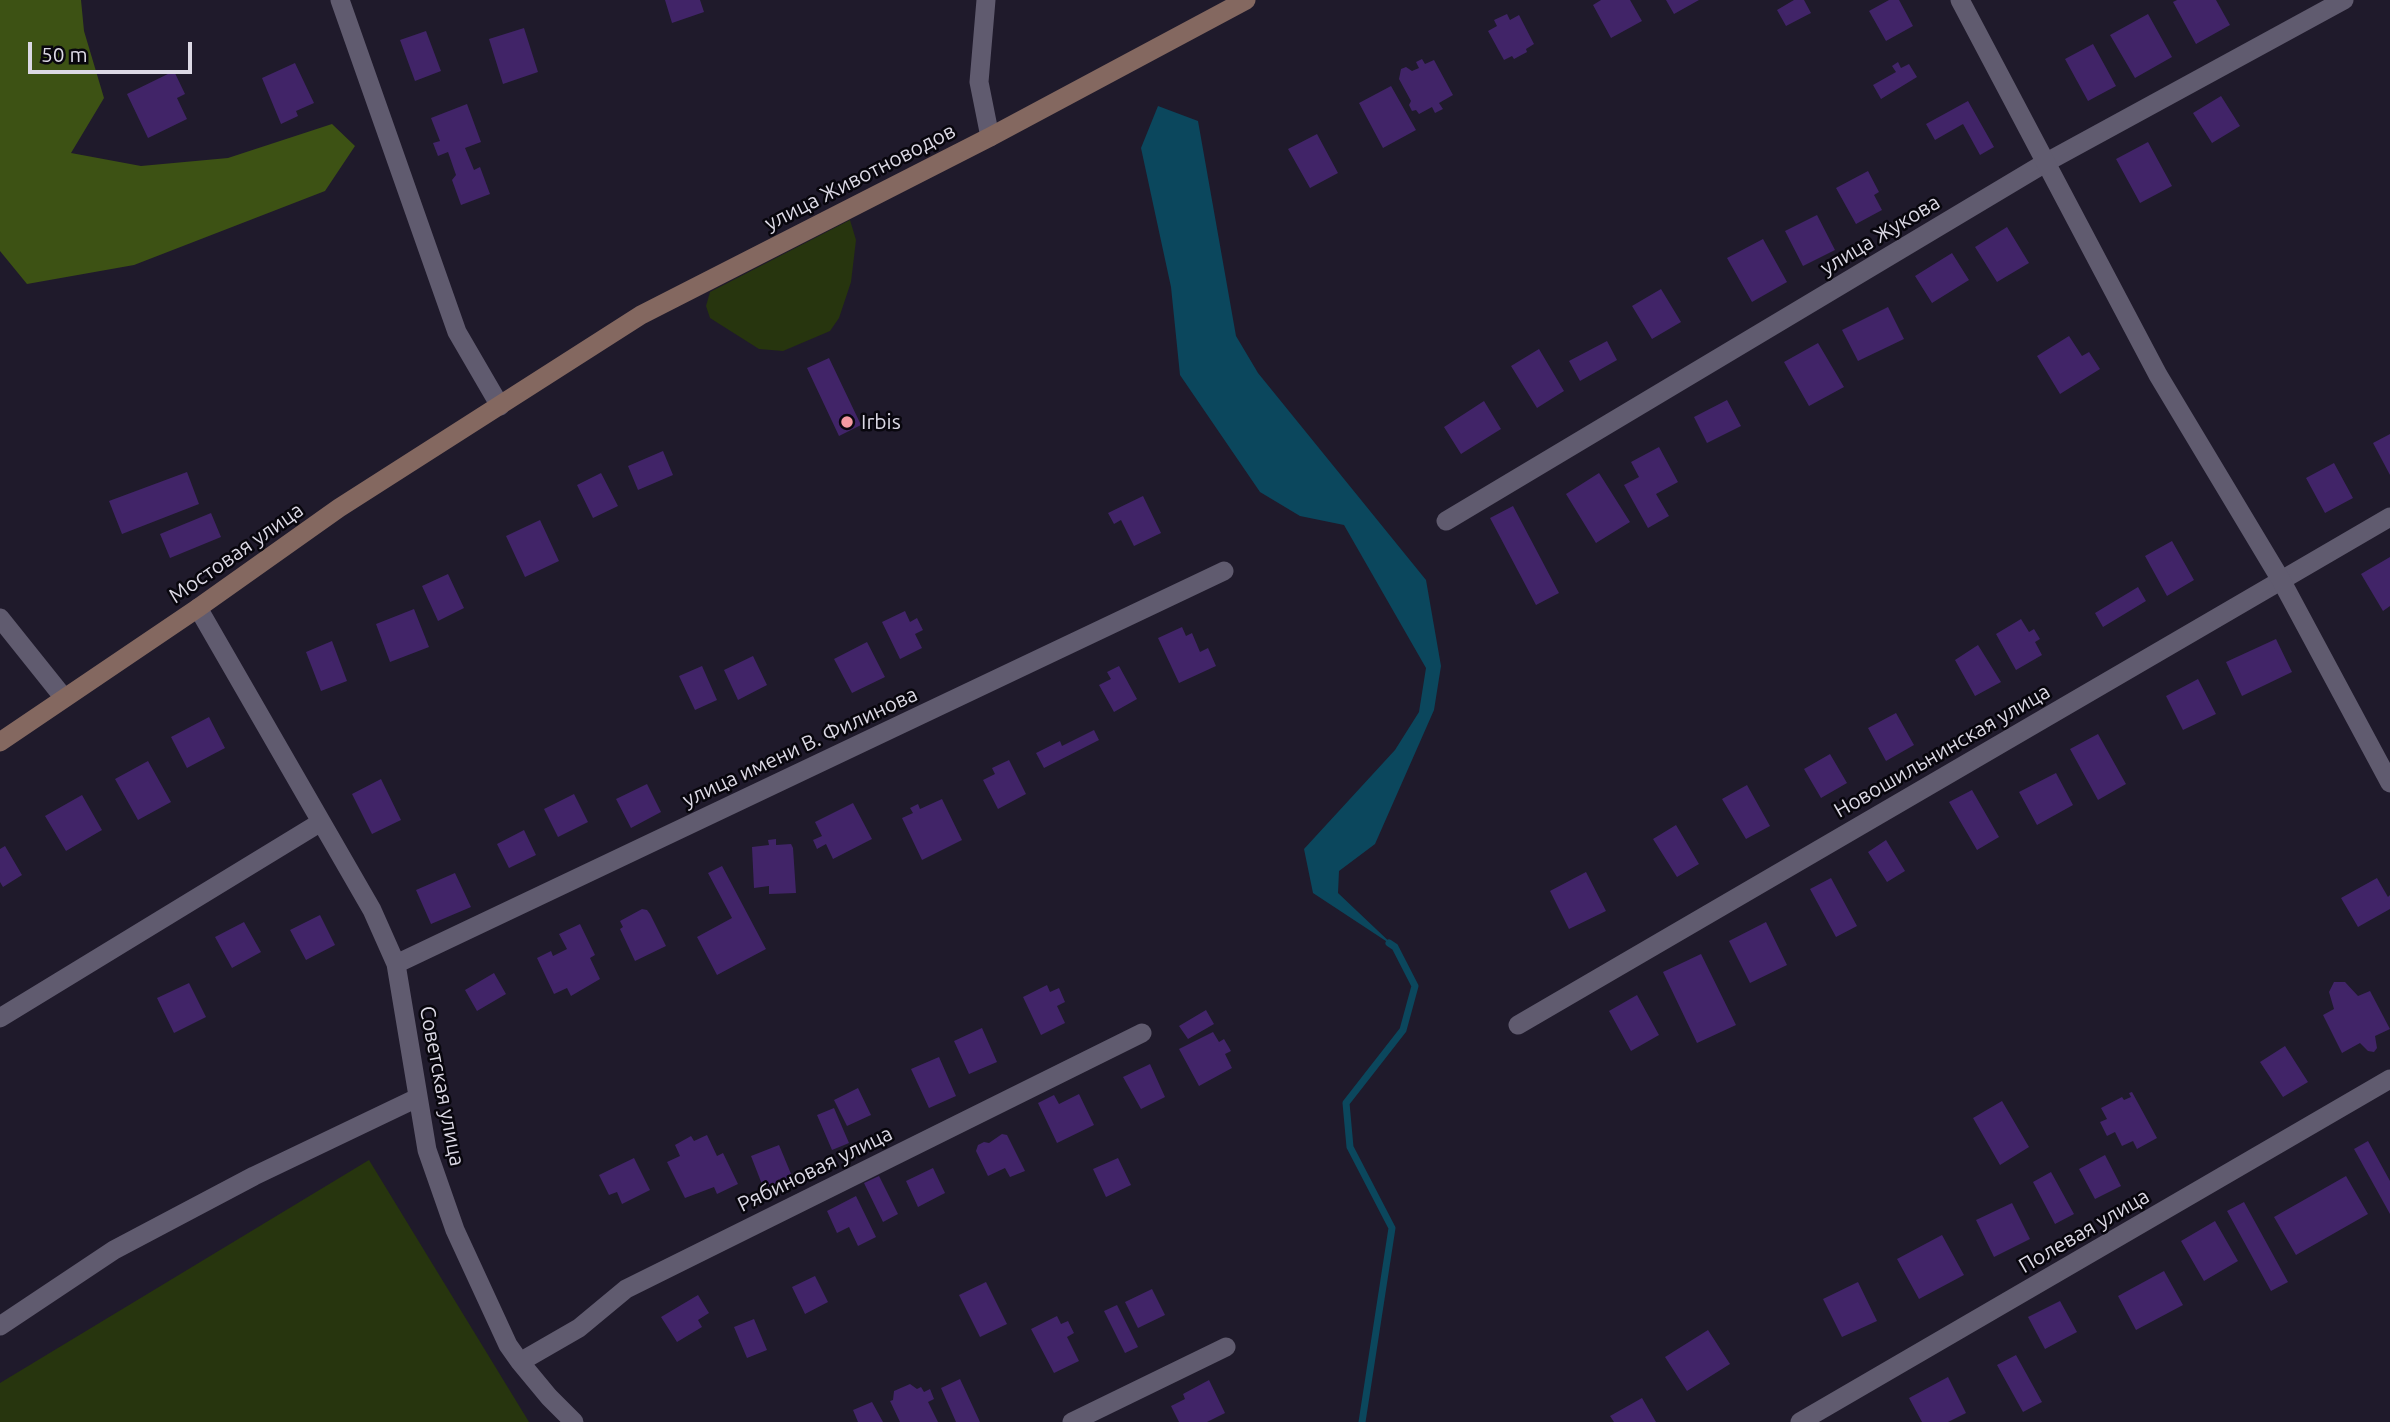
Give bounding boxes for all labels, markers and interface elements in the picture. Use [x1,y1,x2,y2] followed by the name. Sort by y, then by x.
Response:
[32,28,196,72] scale bar
[41,42,88,66] text: 50 m
[760,118,960,236] street label: улица Животноводов
[1816,189,1944,281] street label: улица Жукова
[861,409,901,435] place label: Irbis
[839,414,855,430] marker: Irbis
[164,497,308,609] street label: Мостовая улица
[1829,679,2055,823] street label: Новошильнинская улица
[679,681,921,813] street label: улица имени В. Филинова
[414,1004,470,1168] street label: Советская улица
[733,1121,897,1217] street label: Рябиновая улица
[2014,1183,2154,1279] street label: Полевая улица

